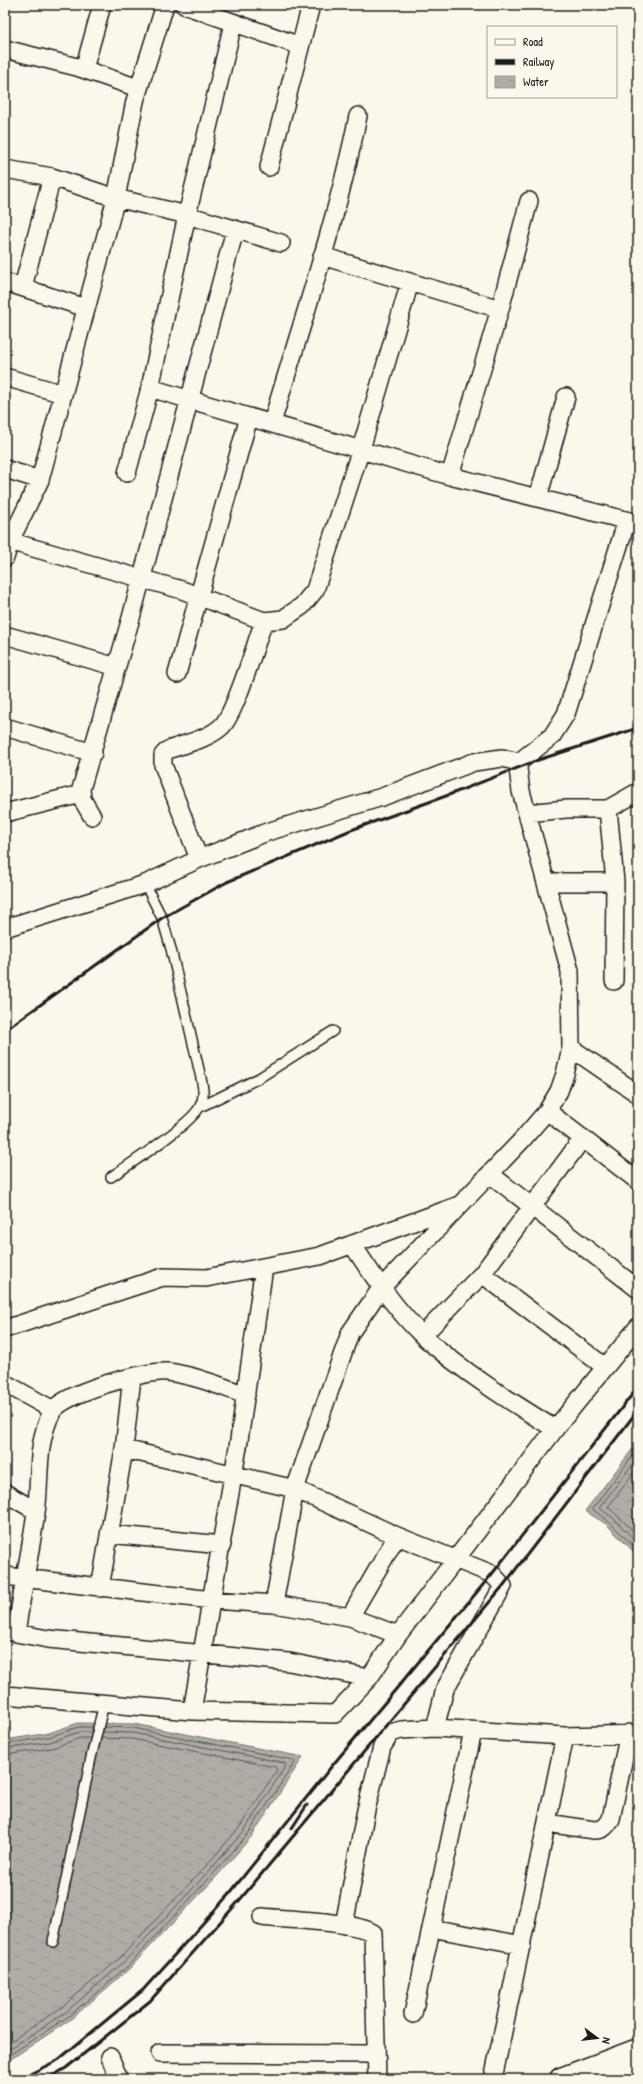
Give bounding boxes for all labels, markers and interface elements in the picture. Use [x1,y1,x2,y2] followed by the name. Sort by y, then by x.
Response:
[487,26,617,98] legend
[523,33,543,50] text: Road
[523,53,554,70] text: Railway
[523,73,549,90] text: Water
[577,2018,617,2058] north arrow
[599,2036,614,2045] text: N

